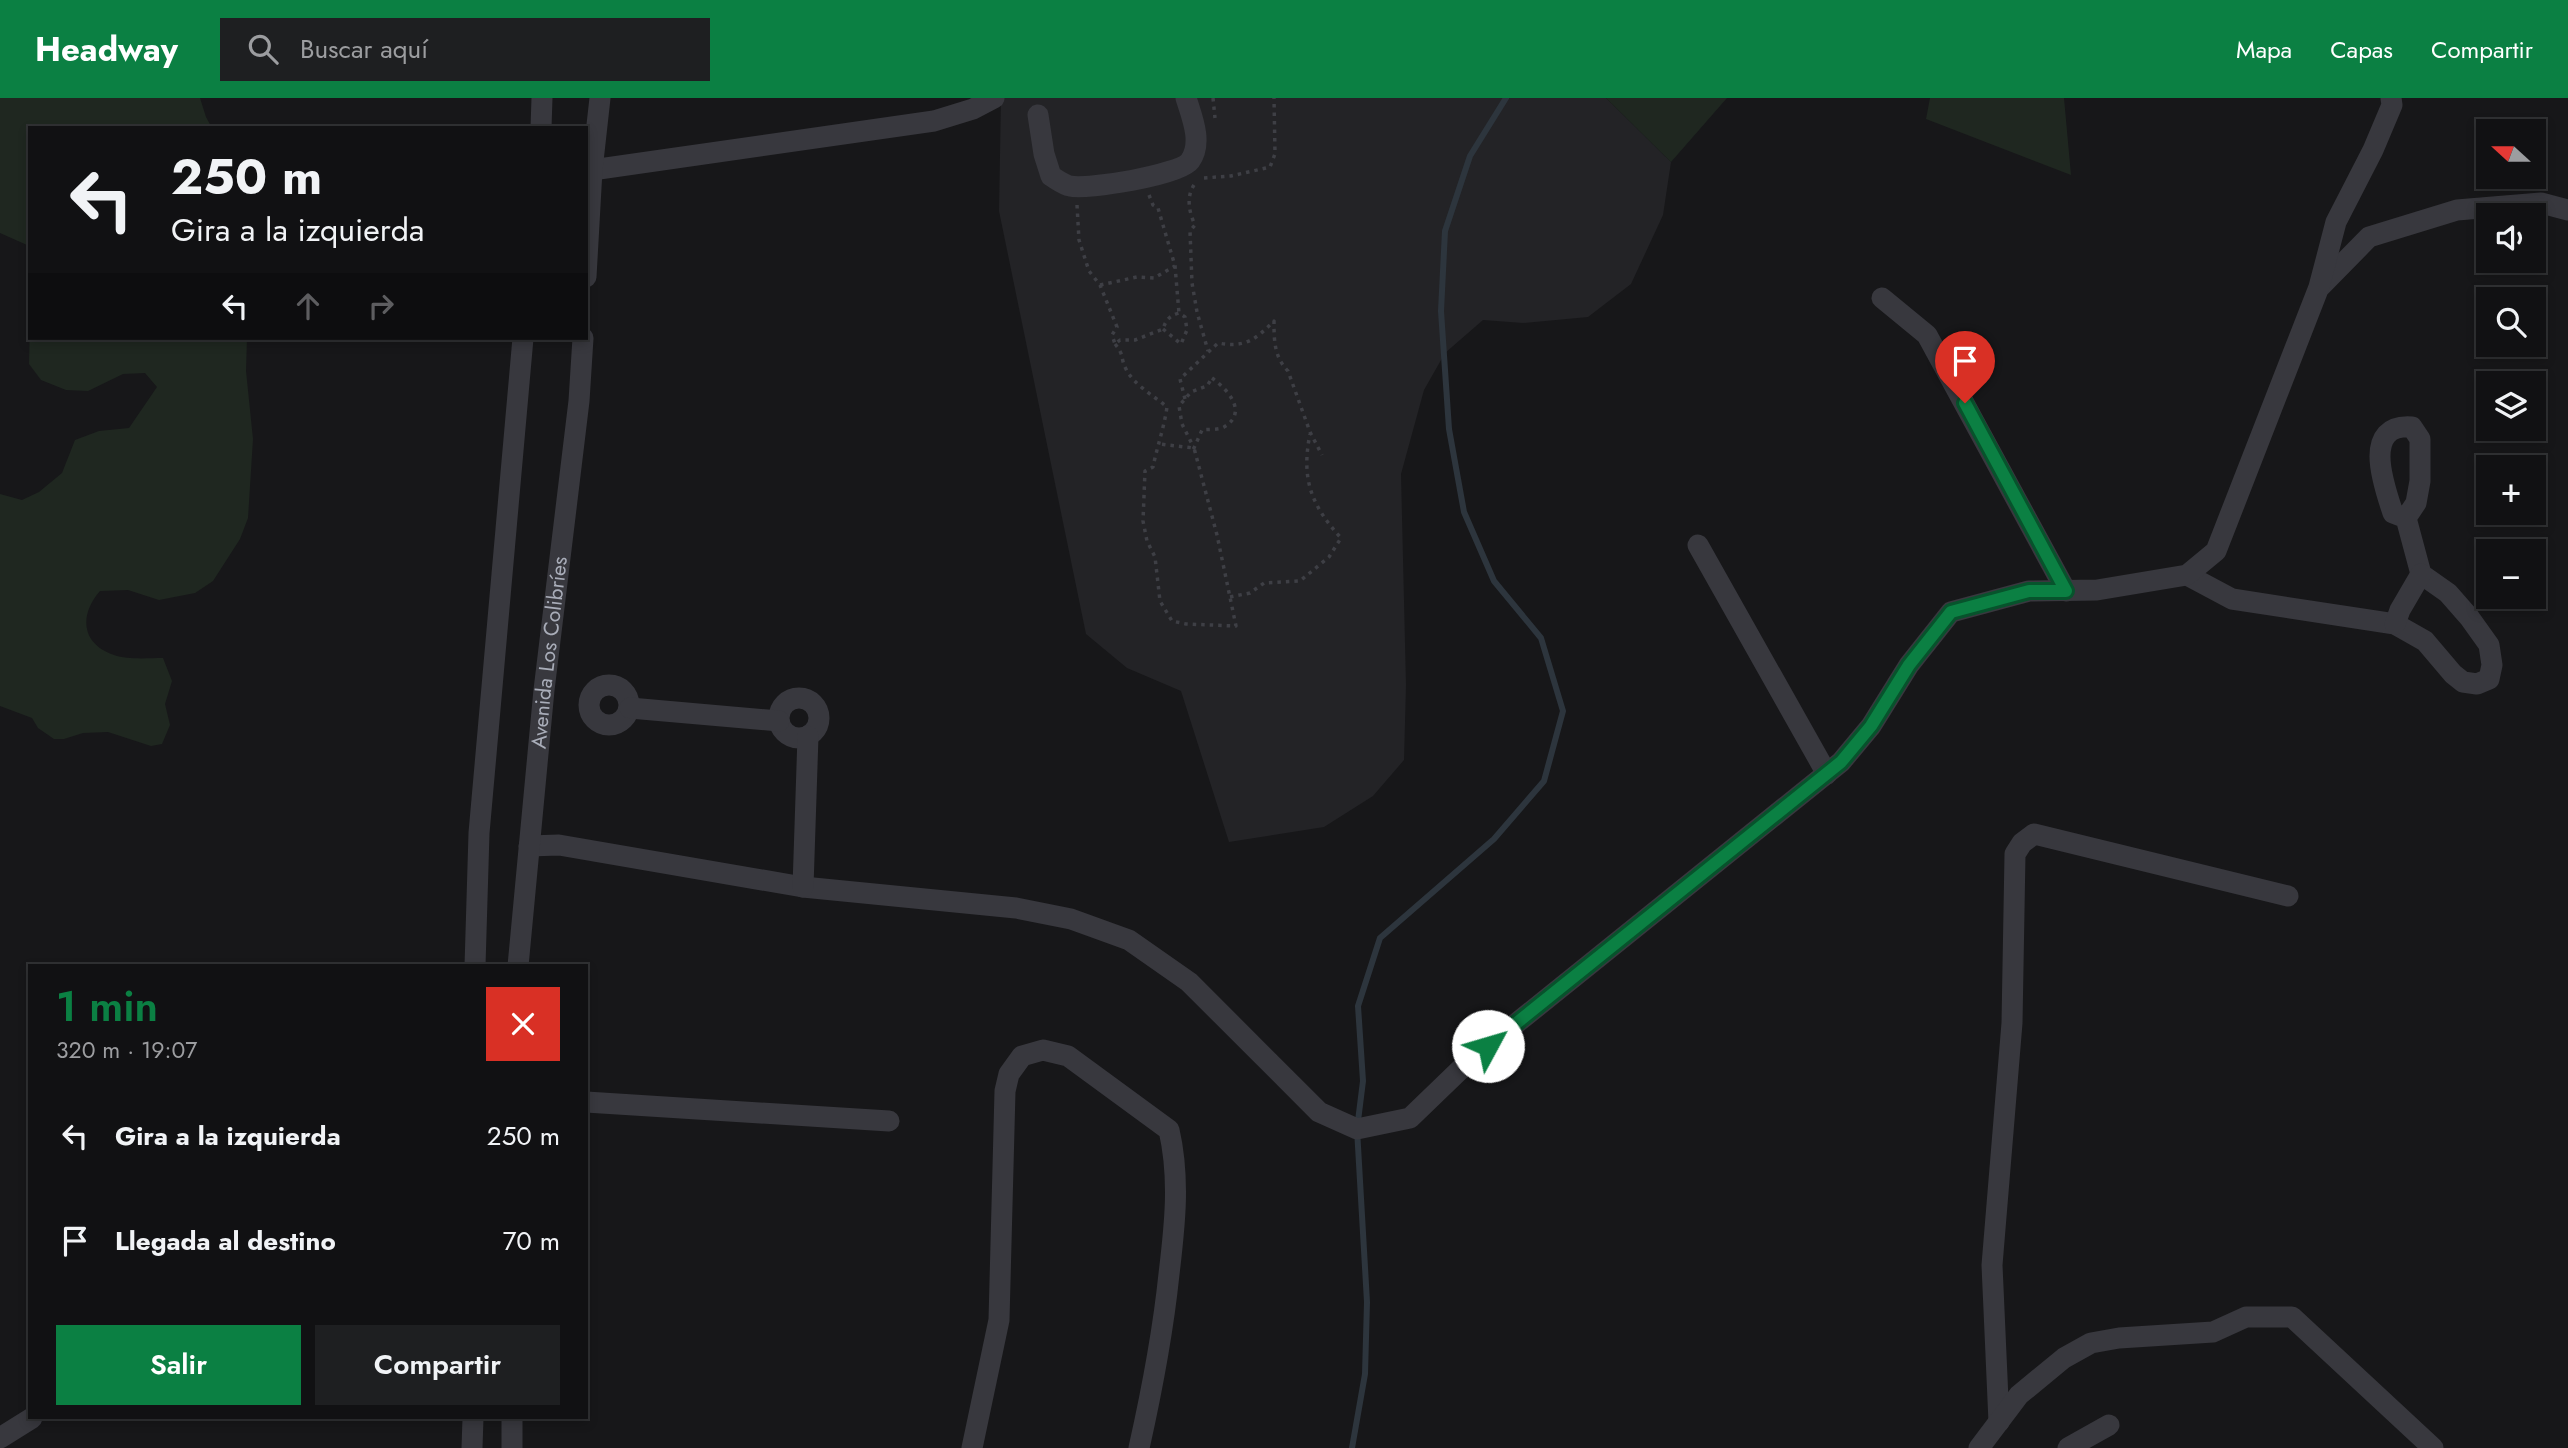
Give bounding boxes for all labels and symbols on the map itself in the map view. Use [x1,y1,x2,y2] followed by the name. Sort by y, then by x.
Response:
[2476,119,2546,189] north arrow
[1935,331,1995,403] pin
[524,555,575,750] street label: Avenida Los Colibríes
[1451,1009,1525,1083] position arrow

